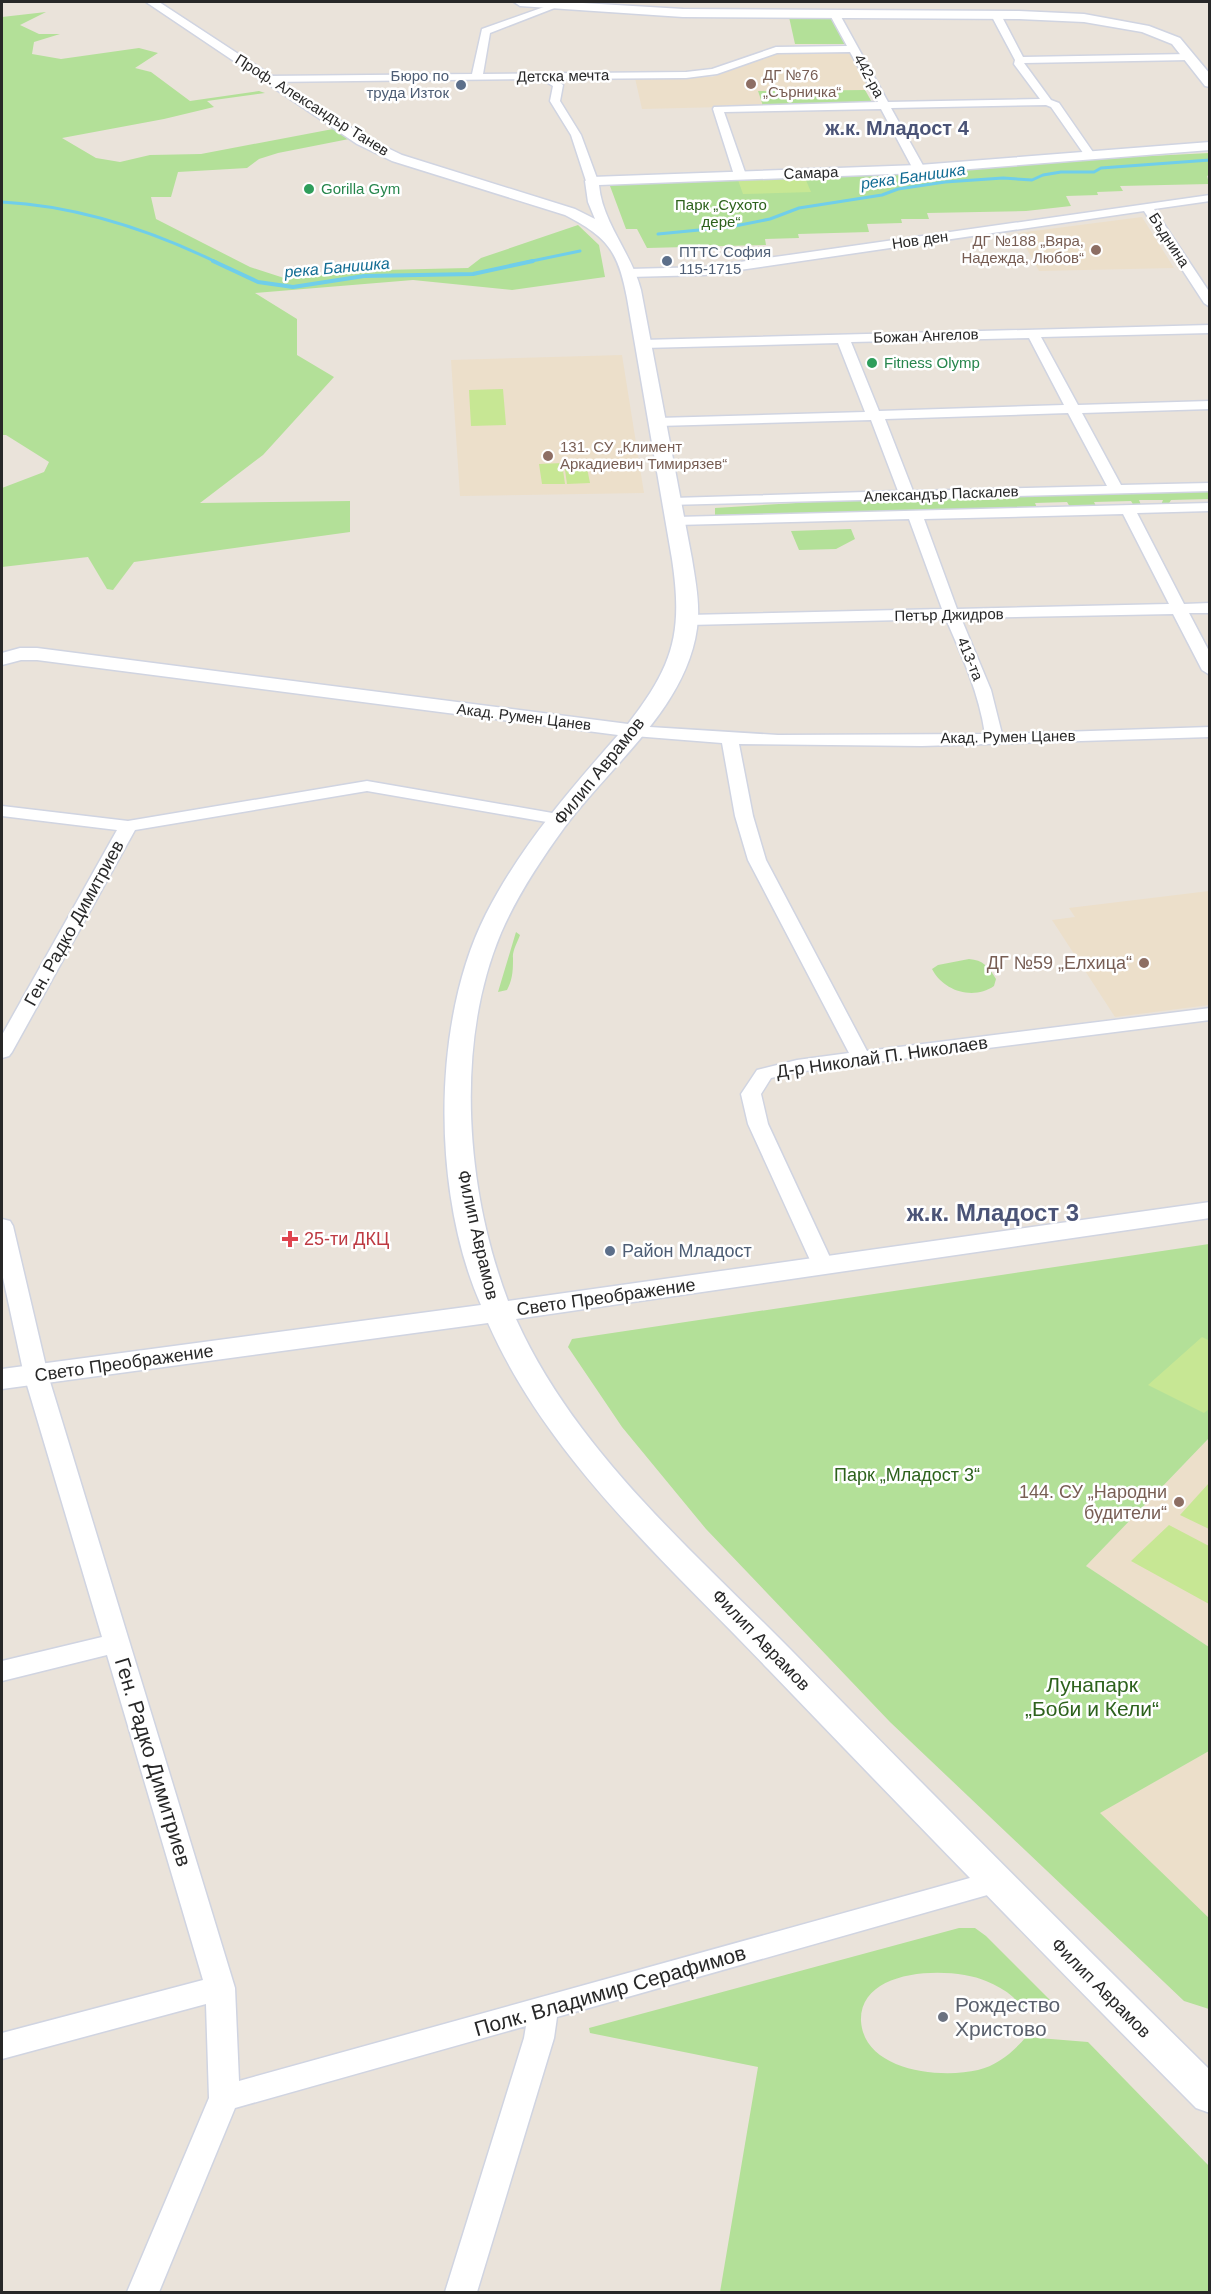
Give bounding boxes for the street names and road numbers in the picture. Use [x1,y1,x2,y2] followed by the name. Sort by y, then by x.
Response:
[232,50,392,159] street label: Проф. Александър Танев
[851,51,888,101] street label: 442-ра
[517,66,610,85] street label: Детска мечта
[783,163,839,182] street label: Самара
[1146,209,1194,271] street label: Бъднина
[891,227,949,252] street label: Нов ден
[873,325,979,346] street label: Божан Ангелов
[863,482,1019,505] street label: Александър Паскалев
[894,605,1004,624] street label: Петър Джидров
[954,635,987,683] street label: 413-та
[456,700,592,733] street label: Акад. Румен Цанев
[550,713,648,829] street label: Филип Аврамов
[940,727,1076,746] street label: Акад. Румен Цанев
[20,837,128,1009] street label: Ген. Радко Димитриев
[775,1032,989,1082] street label: Д-р Николай П. Николаев
[453,1168,503,1302] street label: Филип Аврамов
[515,1275,697,1319] street label: Свето Преображение
[33,1341,215,1385] street label: Свето Преображение
[708,1585,814,1695] street label: Филип Аврамов
[111,1655,196,1869] street label: Ген. Радко Димитриев
[1047,1934,1155,2042] street label: Филип Аврамов
[471,1941,748,2040] street label: Полк. Владимир Серафимов

